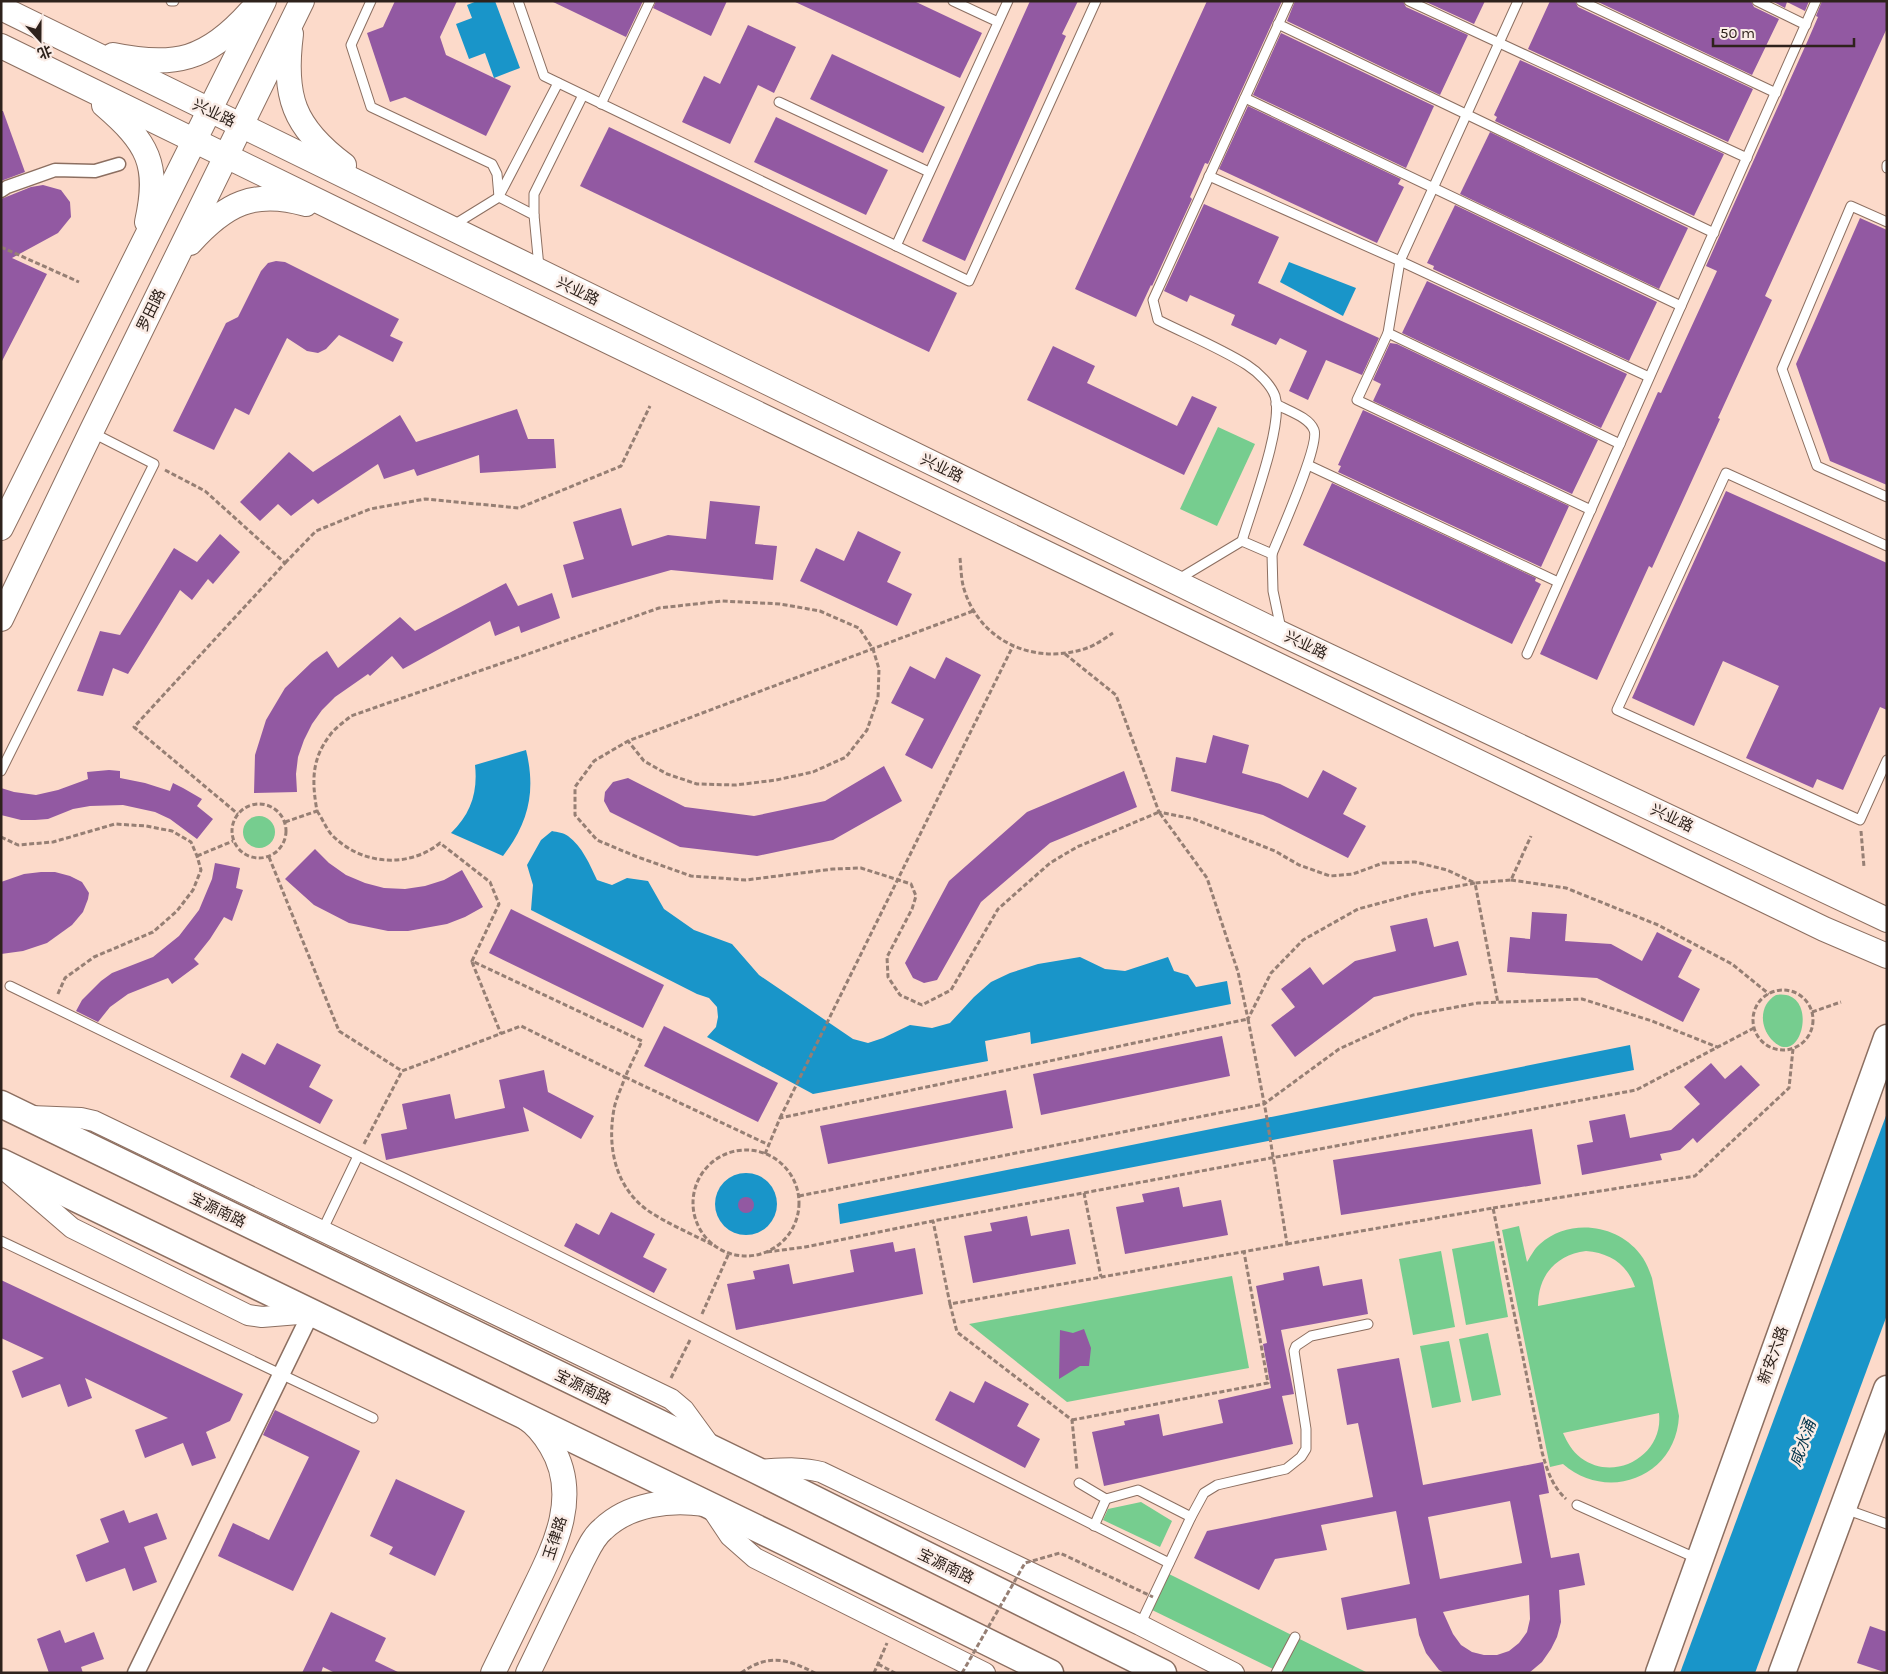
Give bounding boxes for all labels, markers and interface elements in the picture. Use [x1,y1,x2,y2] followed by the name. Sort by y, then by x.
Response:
[15,15,65,65] north arrow
[1713,15,1854,47] scale bar
[1720,24,1755,42] text: 50 m
[35,41,54,62] text: 北
[190,95,238,131] street label: 兴业路
[554,273,602,309] street label: 兴业路
[133,286,169,334] street label: 罗田路
[918,450,966,486] street label: 兴业路
[1282,627,1330,663] street label: 兴业路
[1648,800,1696,836] street label: 兴业路
[187,1189,249,1231] street label: 宝源南路
[1754,1324,1792,1386] street label: 新安六路
[552,1366,614,1408] street label: 宝源南路
[1785,1415,1820,1469] water label: 咸水涌
[539,1514,571,1562] street label: 玉律路
[915,1545,977,1587] street label: 宝源南路

